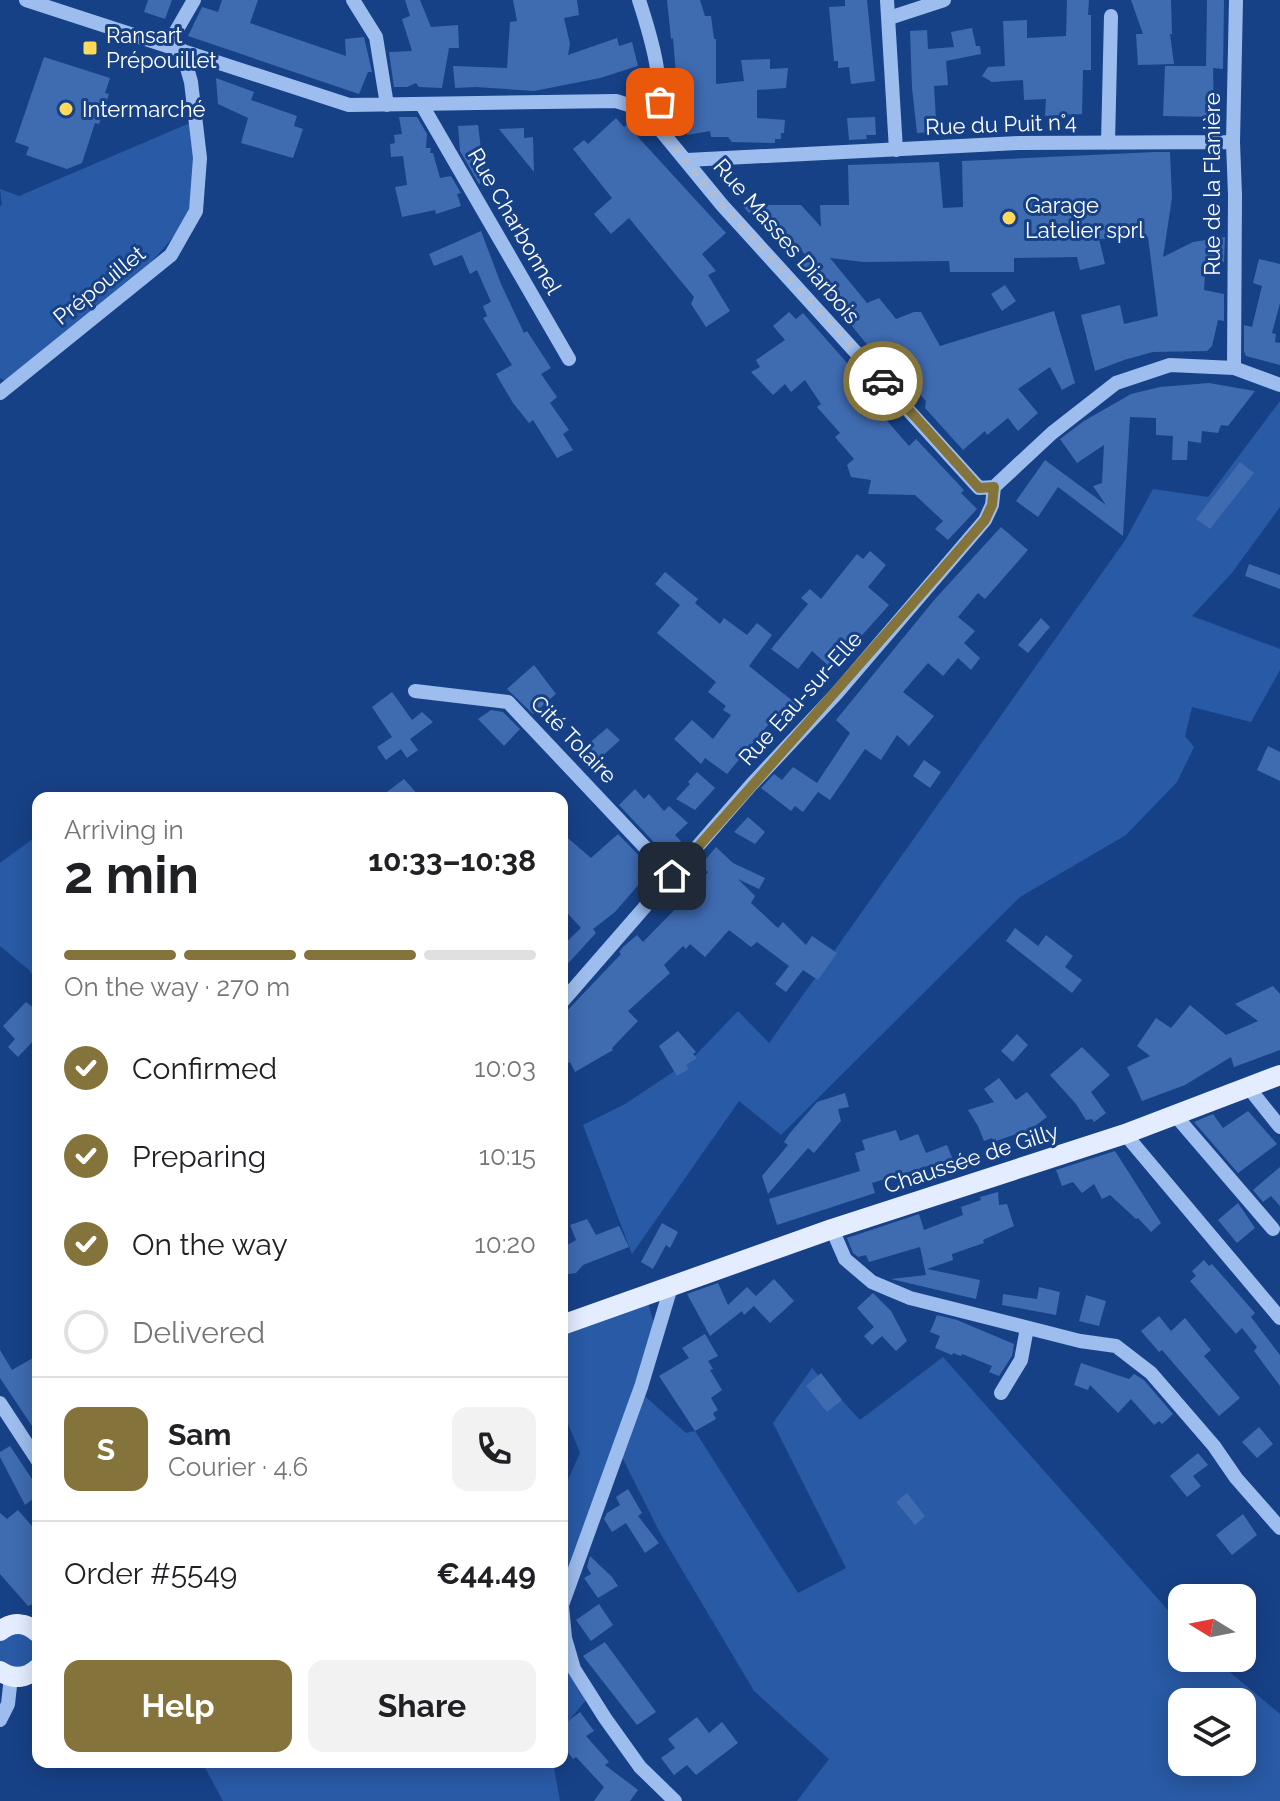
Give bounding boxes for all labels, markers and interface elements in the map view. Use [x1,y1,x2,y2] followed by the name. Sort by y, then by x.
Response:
[106,22,217,73] place label: Ransart Prépouillet
[81,39,99,57] marker: Ransart Prépouillet
[626,68,694,136] pin
[638,80,682,124] icon: bag
[1199,92,1225,276] street label: Rue de la Flanière
[82,96,205,122] place label: Intermarché
[57,100,75,118] marker: Intermarché
[925,108,1077,140] street label: Rue du Puit n°4
[463,143,567,299] street label: Rue Charbonnel
[708,153,866,329] street label: Rue Masses Diarbois
[1025,192,1144,243] place label: Garage Latelier sprl
[1000,209,1018,227] marker: Garage Latelier sprl
[48,240,151,330] street label: Prépouillet
[843,341,923,421] courier
[861,359,905,403] icon: car
[733,625,867,770] street label: Rue Eau-sur-Elle
[526,690,622,788] street label: Cité Tolaire
[64,815,184,845] text: Arriving in
[638,842,706,910] pin
[368,843,536,878] text: 10:33–10:38
[64,844,199,905] text: 2 min
[650,854,694,898] icon: home
[64,972,290,1002] text: On the way · 270 m
[64,1046,108,1090] icon: check
[132,1051,277,1086] text: Confirmed
[474,1053,536,1083] text: 10:03
[880,1118,1062,1198] street label: Chaussée de Gilly
[64,1134,108,1178] icon: check
[132,1139,266,1174] text: Preparing
[479,1141,536,1171] text: 10:15
[64,1222,108,1266] icon: check
[132,1227,288,1262] text: On the way
[475,1229,536,1259] text: 10:20
[132,1315,265,1350] text: Delivered
[452,1407,536,1491] button: phone
[168,1417,231,1452] text: Sam
[97,1432,115,1467] text: S
[168,1452,308,1482] text: Courier · 4.6
[64,1556,237,1591] text: Order #5549
[436,1556,536,1591] text: €44.49
[1168,1584,1256,1672] north arrow
[1168,1584,1256,1776] map controls
[64,1660,292,1752] button: Help
[308,1660,536,1752] button: Share
[1168,1688,1256,1776] button: layers

